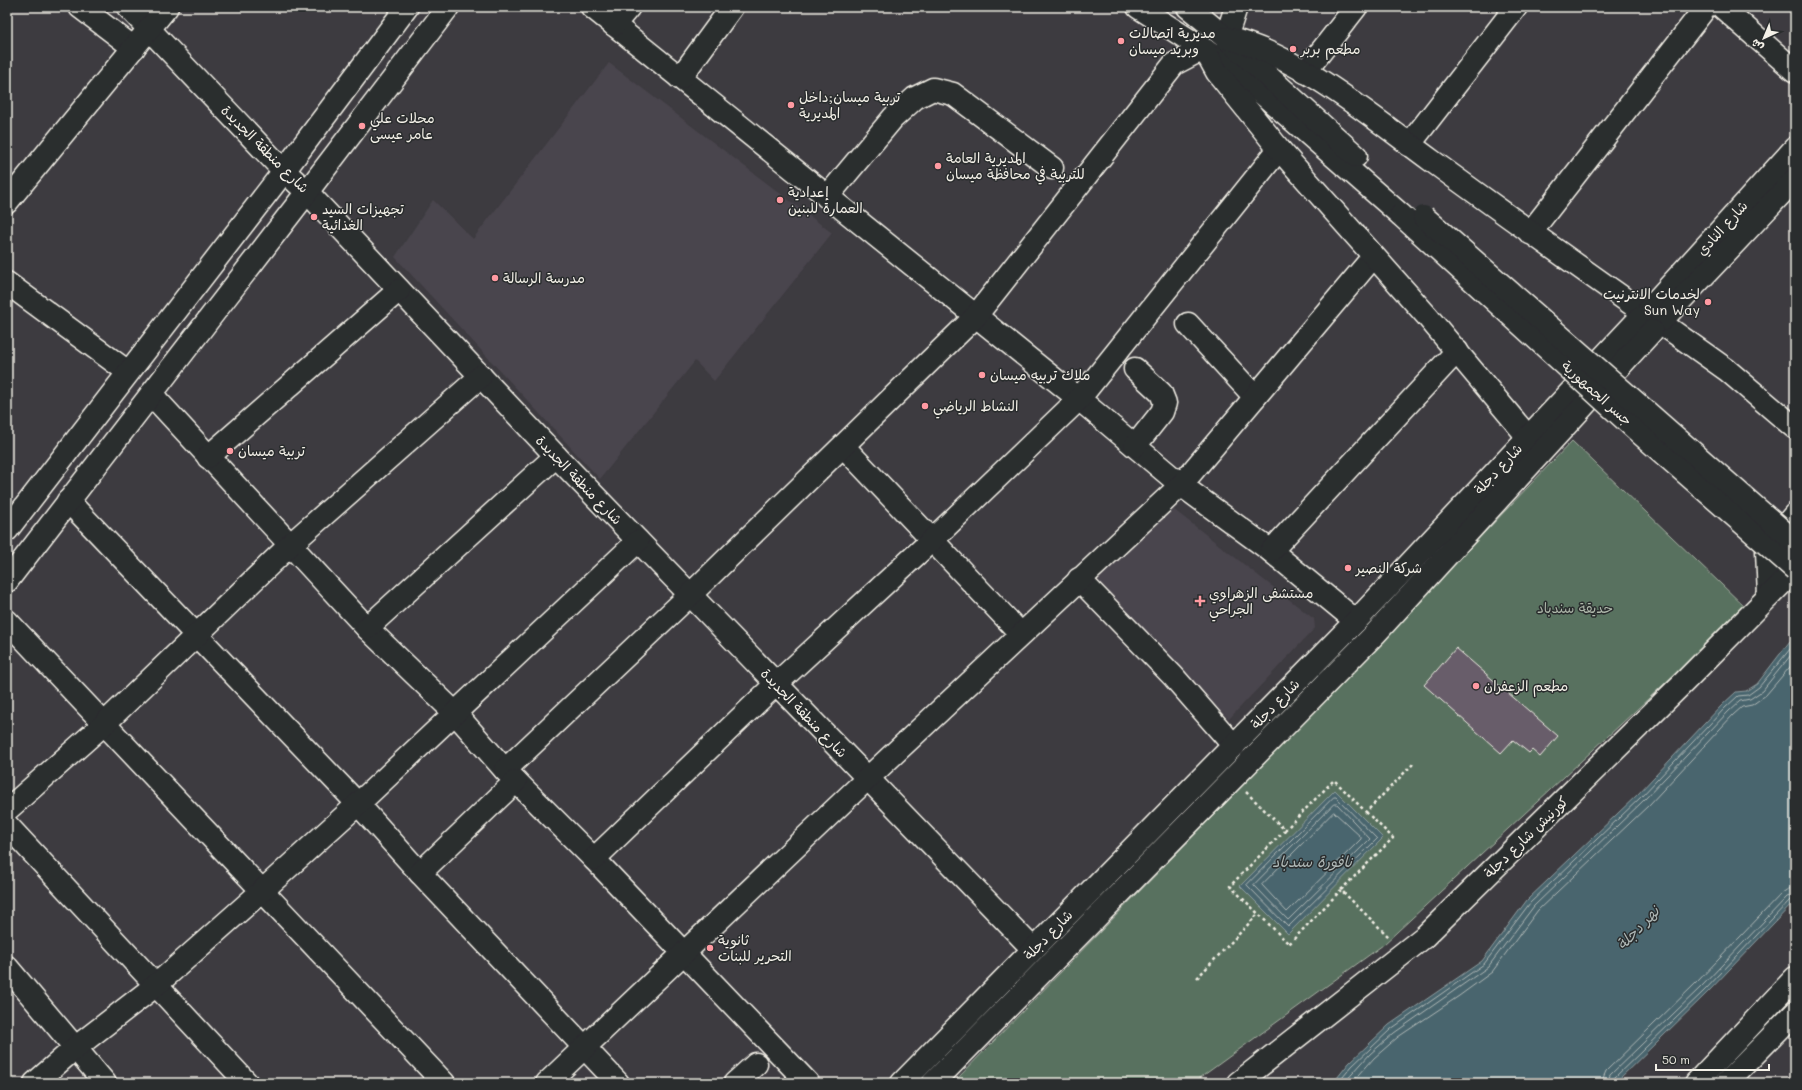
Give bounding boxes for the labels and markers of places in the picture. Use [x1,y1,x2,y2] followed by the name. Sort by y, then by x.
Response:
[1129,23,1216,58] place label: مديرية اتصالات وبريد ميسان
[1116,36,1126,46] marker: مديرية اتصالات وبريد ميسان
[1300,39,1360,60] place label: مطعم بربر
[1288,44,1298,54] marker: مطعم بربر
[799,87,901,122] place label: تربية ميسان;داخل المديرية
[786,100,796,110] marker: تربية ميسان;داخل المديرية
[370,108,435,143] place label: محلات علي عامر عيسى
[357,121,367,131] marker: محلات علي عامر عيسى
[946,148,1085,185] place label: المديرية العامة للتربية في محافظة ميسان
[933,161,943,171] marker: المديرية العامة للتربية في محافظة ميسان
[788,182,863,217] place label: إعدادية العمارة للبنين
[775,195,785,205] marker: إعدادية العمارة للبنين
[322,199,405,234] place label: تجهيزات السيد الغذائية
[309,212,319,222] marker: تجهيزات السيد الغذائية
[503,268,585,287] place label: مدرسة الرسالة
[490,273,500,283] marker: مدرسة الرسالة
[1603,284,1700,319] place label: لخدمات الانترنيت Sun Way
[1703,297,1713,307] marker: لخدمات الانترنيت Sun Way
[990,365,1090,384] place label: ملاك تربيه ميسان
[977,370,987,380] marker: ملاك تربيه ميسان
[933,396,1018,419] place label: النشاط الرياضي
[920,401,930,411] marker: النشاط الرياضي
[238,441,306,460] place label: تربية ميسان
[225,446,235,456] marker: تربية ميسان
[1355,558,1422,577] place label: شركة النصير
[1343,563,1353,573] marker: شركة النصير
[1209,583,1313,622] place label: مستشفى الزهراوي الجراحي
[1194,595,1206,607] marker: مستشفى الزهراوي الجراحي
[1484,676,1568,697] place label: مطعم الزعفران
[1471,681,1481,691] marker: مطعم الزعفران
[718,930,792,965] place label: ثانوية التحرير للبنات
[705,943,715,953] marker: ثانوية التحرير للبنات

